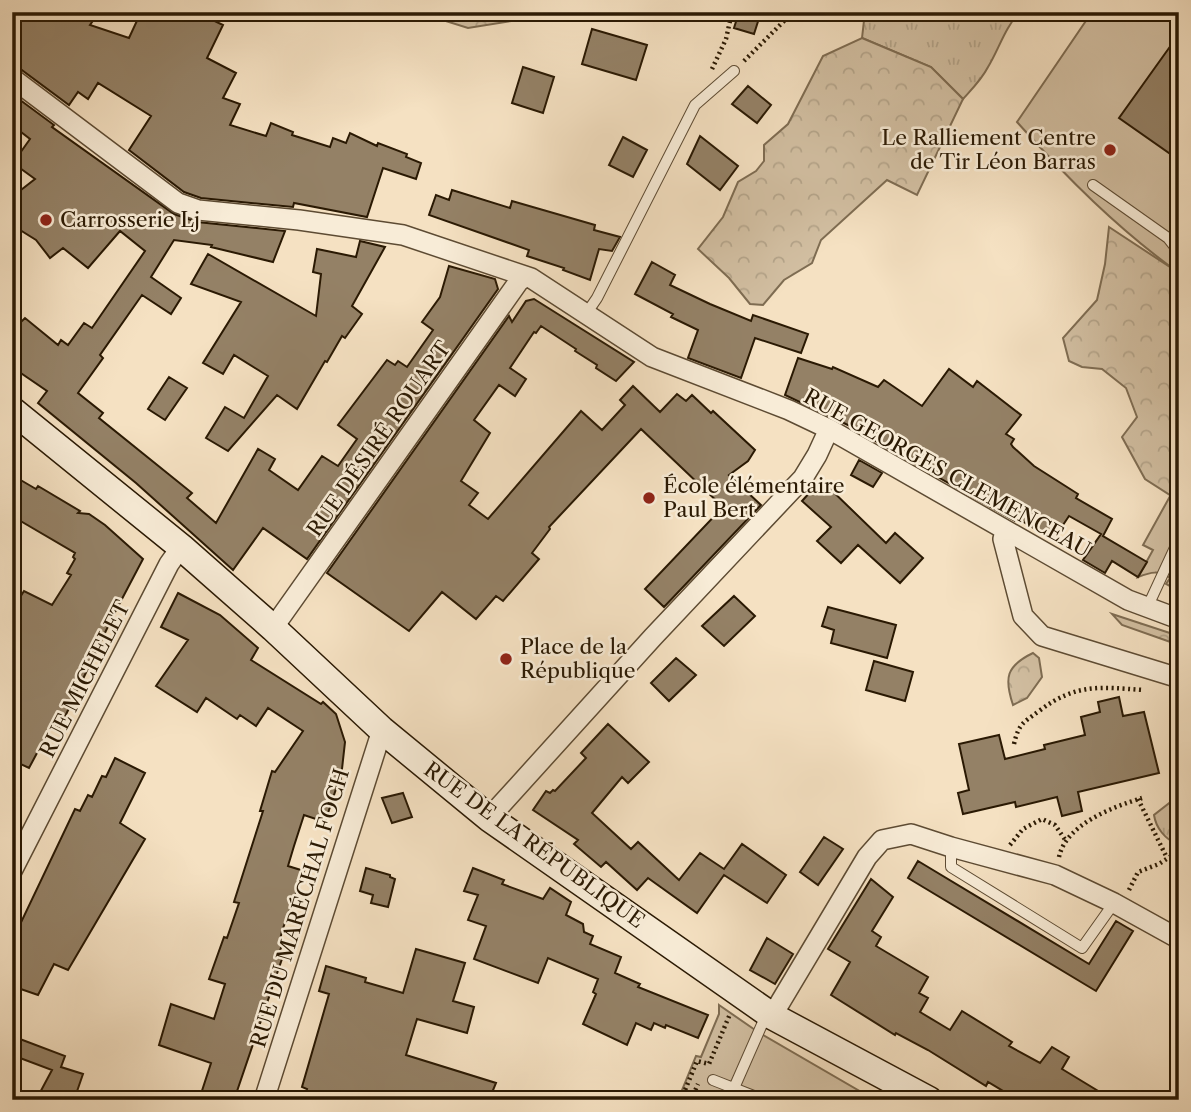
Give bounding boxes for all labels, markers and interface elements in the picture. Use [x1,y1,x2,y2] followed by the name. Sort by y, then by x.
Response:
[882,125,1096,174] place label: Le Ralliement Centre de Tir Léon Barras
[1102,142,1118,158] marker: Le Ralliement Centre de Tir Léon Barras
[60,207,200,232] place label: Carrosserie Lj
[38,212,54,228] marker: Carrosserie Lj
[302,336,456,541] street label: RUE DÉSIRÉ ROUART
[800,383,1095,562] street label: RUE GEORGES CLEMENCEAU
[663,473,844,522] place label: École élémentaire Paul Bert
[641,490,657,506] marker: École élémentaire Paul Bert
[34,596,135,761] street label: RUE MICHELET
[520,634,636,683] place label: Place de la République
[498,651,514,667] marker: Place de la République
[419,756,649,933] street label: RUE DE LA RÉPUBLIQUE
[245,765,354,1050] street label: RUE DU MARÉCHAL FOCH

